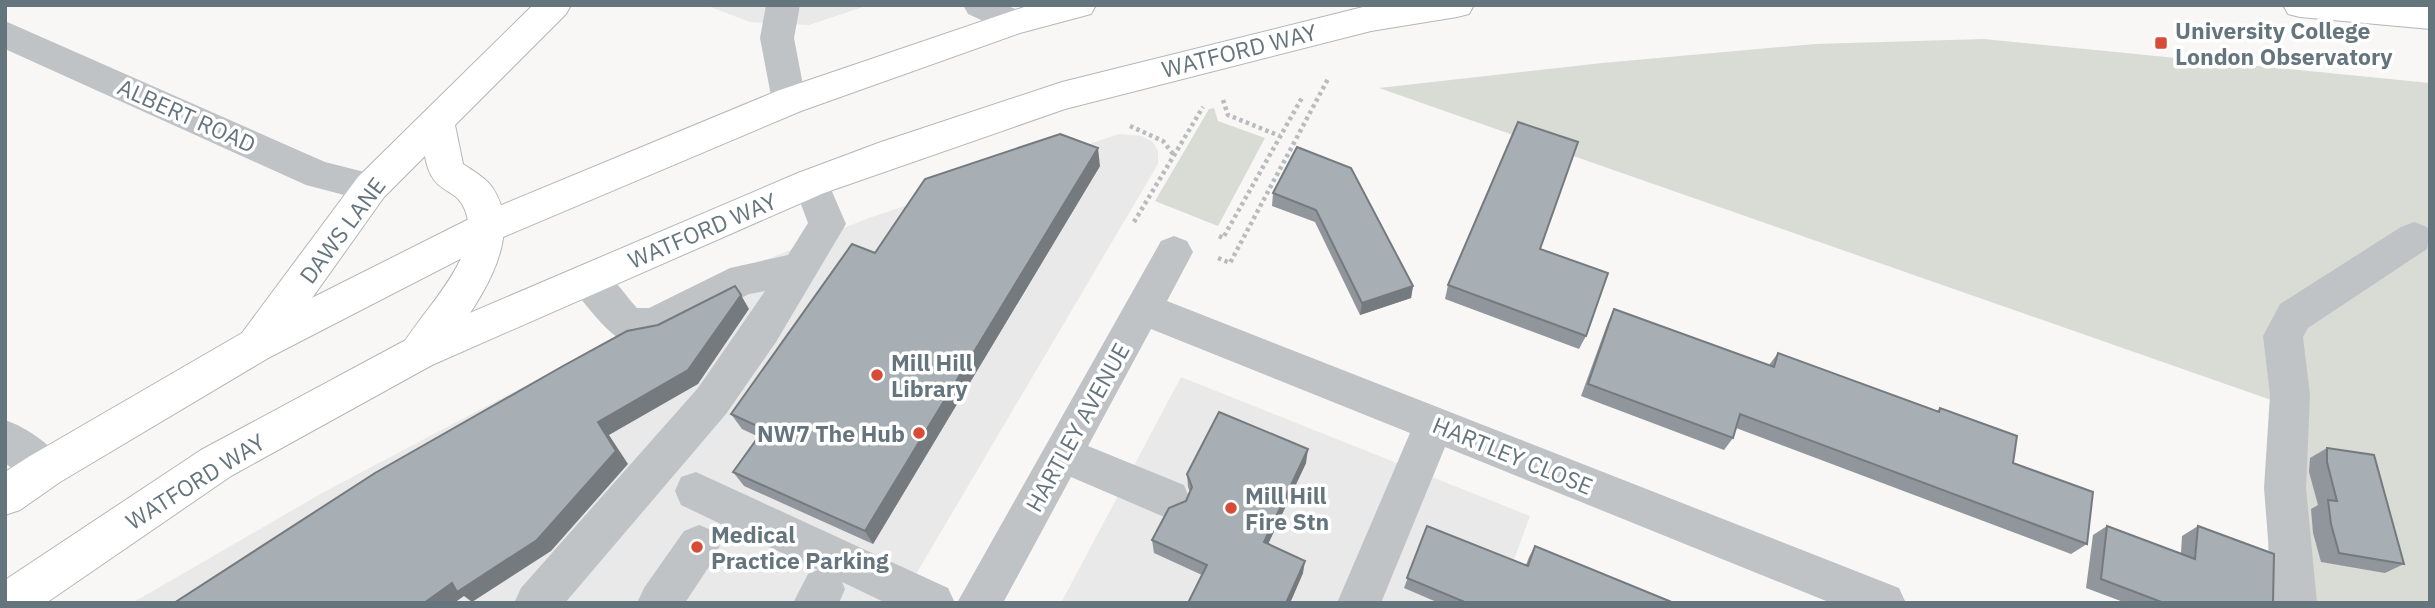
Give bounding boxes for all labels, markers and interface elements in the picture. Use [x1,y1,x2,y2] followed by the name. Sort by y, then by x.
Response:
[2175,15,2393,71] place label: University College London Observatory
[1158,16,1320,84] street label: WATFORD WAY
[2153,35,2169,51] marker: University College London Observatory
[113,71,261,159] street label: ALBERT ROAD
[292,171,392,289] street label: DAWS LANE
[623,185,781,275] street label: WATFORD WAY
[1018,337,1136,517] street label: HARTLEY AVENUE
[891,347,973,403] place label: Mill Hill Library
[869,367,885,383] marker: Mill Hill Library
[1429,409,1597,501] street label: HARTLEY CLOSE
[757,418,905,448] place label: NW7 The Hub
[911,425,927,441] marker: NW7 The Hub
[120,426,271,536] street label: WATFORD WAY
[1245,480,1329,536] place label: Mill Hill Fire Stn
[1223,500,1239,516] marker: Mill Hill Fire Stn
[711,519,889,575] place label: Medical Practice Parking
[689,539,705,555] marker: Medical Practice Parking

